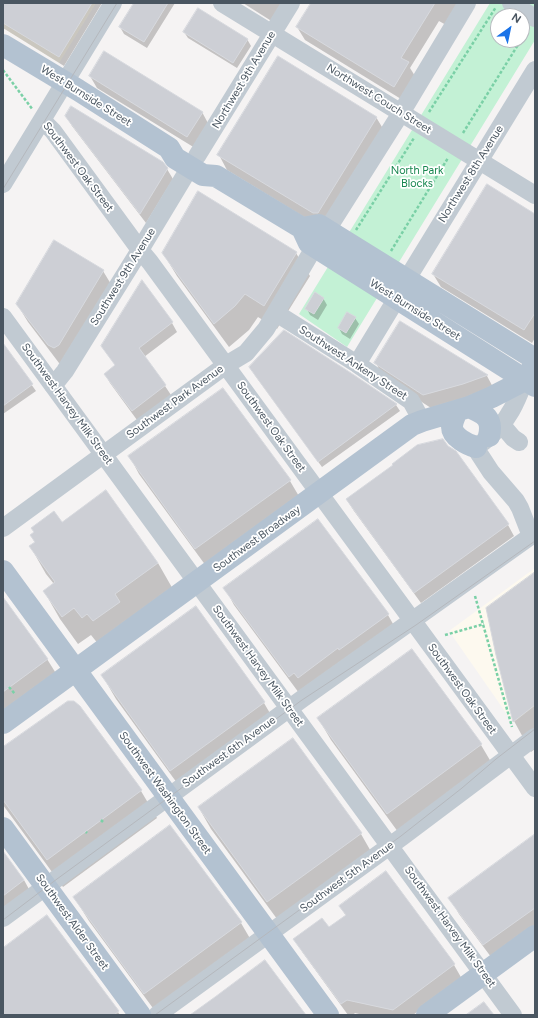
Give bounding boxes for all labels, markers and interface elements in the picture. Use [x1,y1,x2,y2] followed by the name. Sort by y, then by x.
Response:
[490,8,530,48] north arrow
[509,11,523,26] text: N
[210,29,278,131] street label: Northwest 9th Avenue
[324,61,434,137] street label: Northwest Couch Street
[38,63,134,129] street label: West Burnside Street
[40,120,116,214] street label: Southwest Oak Street
[436,123,506,225] street label: Northwest 8th Avenue
[391,164,443,190] park label: North Park Blocks
[88,226,158,328] street label: Southwest 9th Avenue
[367,277,463,343] street label: West Burnside Street
[297,323,409,403] street label: Southwest Ankeny Street
[19,341,115,467] street label: Southwest Harvey Milk Street
[124,362,226,442] street label: Southwest Park Avenue
[234,379,308,475] street label: Southwest Oak Street
[211,503,303,575] street label: Southwest Broadway
[210,603,306,729] street label: Southwest Harvey Milk Street
[425,641,499,737] street label: Southwest Oak Street
[180,714,278,790] street label: Southwest 6th Avenue
[116,729,214,857] street label: Southwest Washington Street
[298,839,396,915] street label: Southwest 5th Avenue
[402,864,498,990] street label: Southwest Harvey Milk Street
[33,871,111,973] street label: Southwest Alder Street

